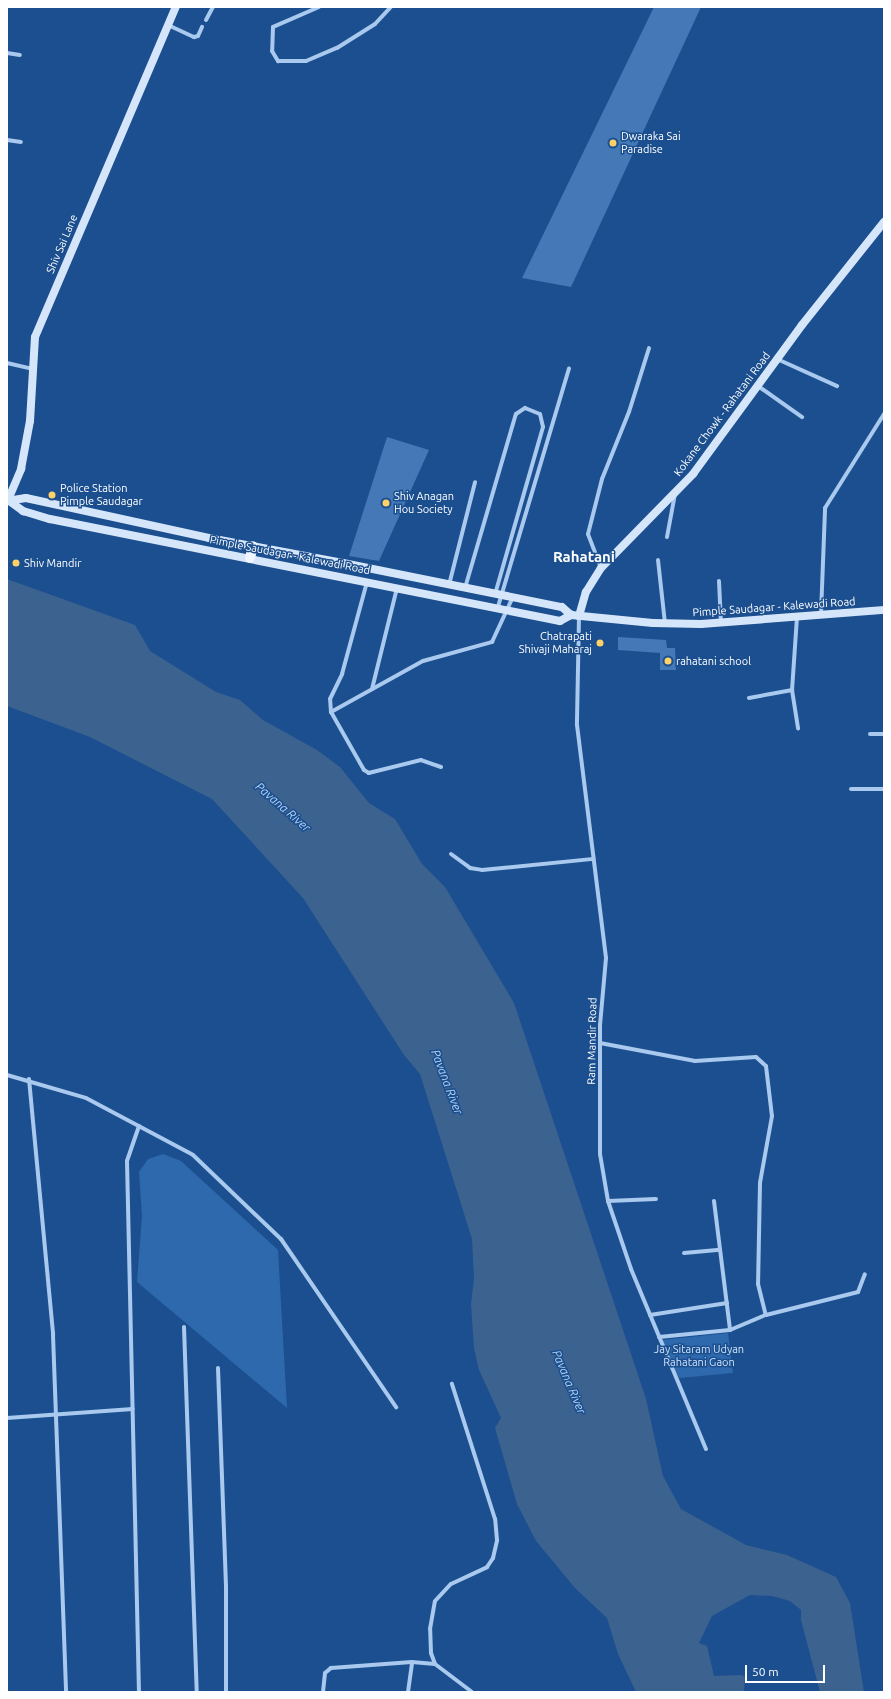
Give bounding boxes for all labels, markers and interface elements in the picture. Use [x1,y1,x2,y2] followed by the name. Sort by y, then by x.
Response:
[621,130,681,156] place label: Dwaraka Sai Paradise
[608,138,618,148] marker: Dwaraka Sai Paradise
[44,213,80,275] street label: Shiv Sai Lane
[671,349,773,479] street label: Kokane Chowk - Rahatani Road
[60,482,143,508] place label: Police Station Pimple Saudagar
[47,490,57,500] marker: Police Station Pimple Saudagar
[394,490,454,516] place label: Shiv Anagan Hou Society
[381,498,391,508] marker: Shiv Anagan Hou Society
[209,533,371,577] street label: Pimple Saudagar - Kalewadi Road
[553,548,615,566] district label: Rahatani
[24,556,81,570] place label: Shiv Mandir
[11,558,21,568] marker: Shiv Mandir
[692,595,856,619] street label: Pimple Saudagar - Kalewadi Road
[519,630,592,656] place label: Chatrapati Shivaji Maharaj
[595,638,605,648] marker: Chatrapati Shivaji Maharaj
[676,654,751,668] place label: rahatani school
[663,656,673,666] marker: rahatani school
[253,779,313,835] water label: Pavana River
[585,997,599,1085] street label: Ram Mandir Road
[428,1048,466,1116] water label: Pavana River
[654,1343,744,1369] park label: Jay Sitaram Udyan Rahatani Gaon
[549,1348,589,1416] water label: Pavana River
[747,1657,827,1683] scale bar
[752,1665,779,1678] text: 50 m

